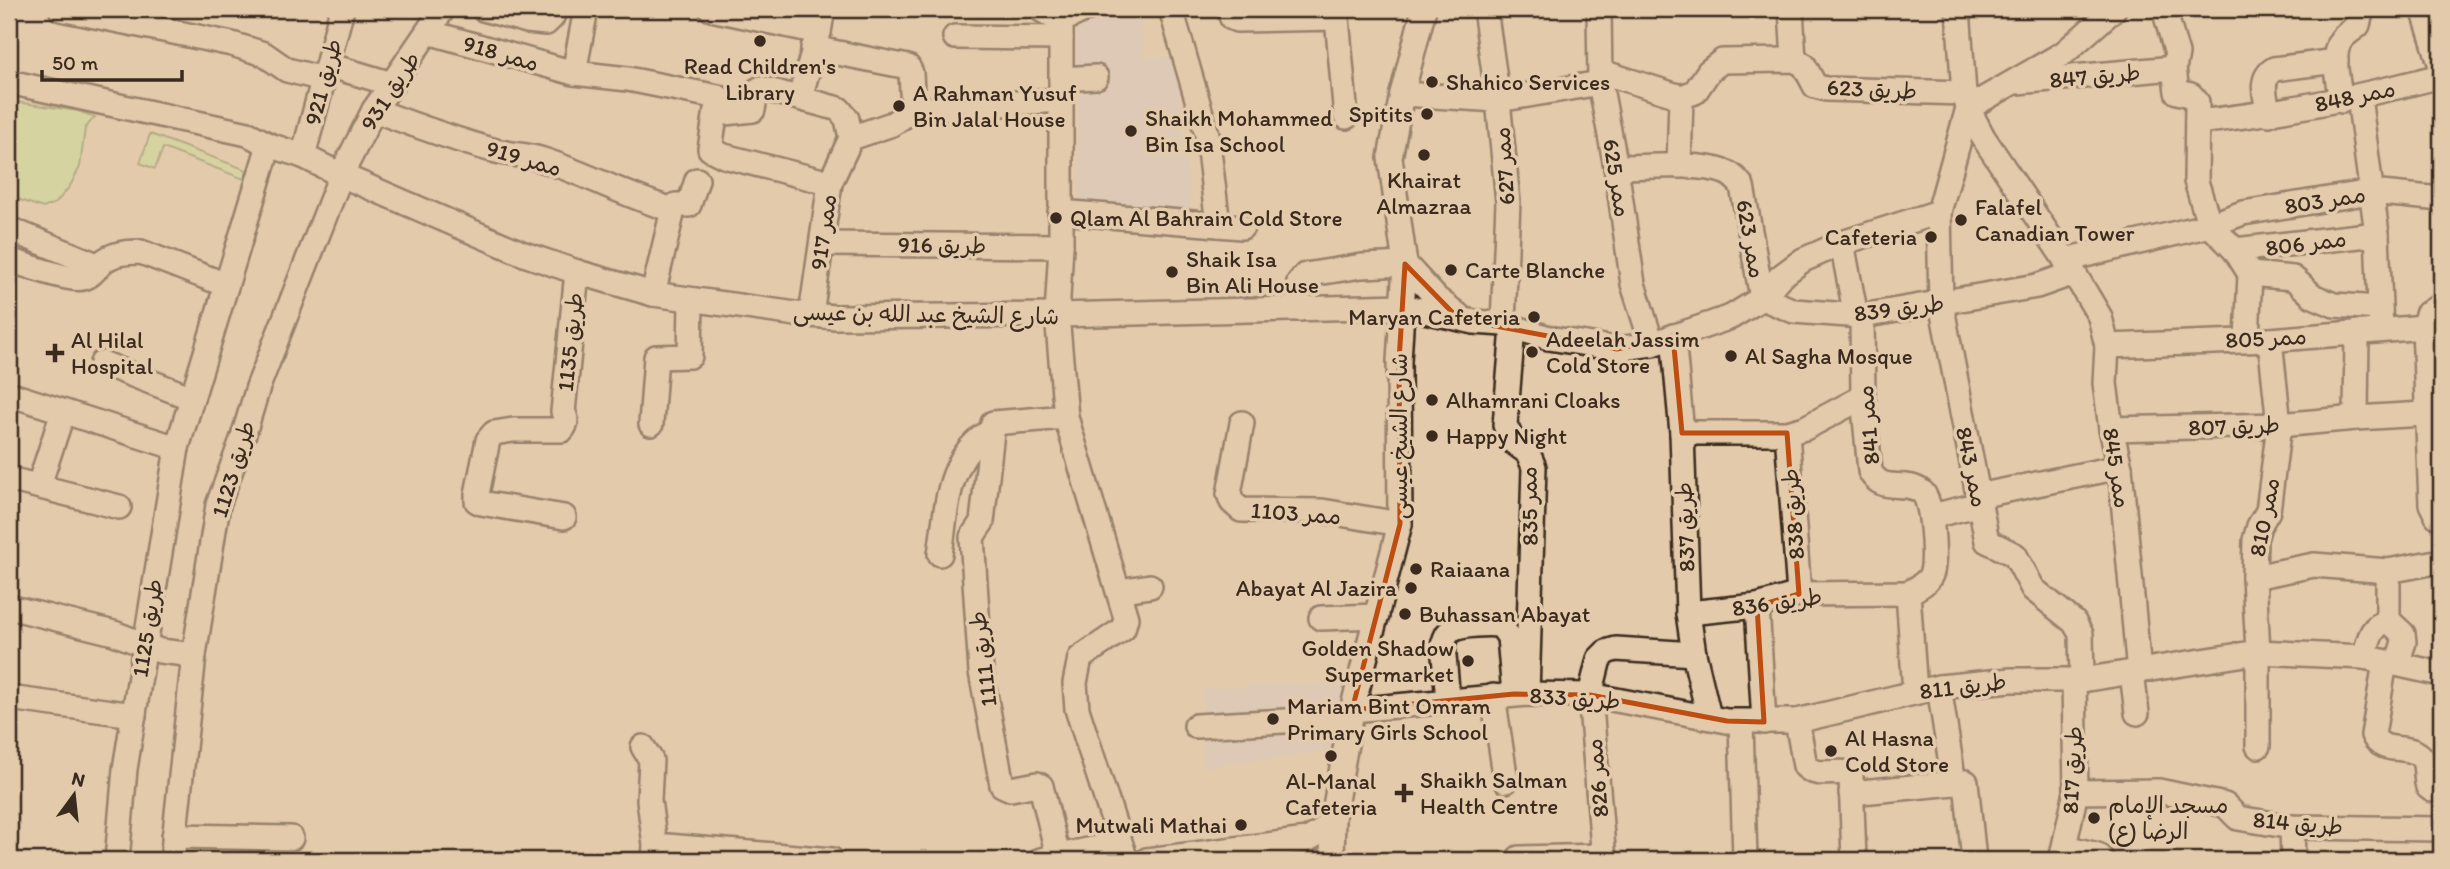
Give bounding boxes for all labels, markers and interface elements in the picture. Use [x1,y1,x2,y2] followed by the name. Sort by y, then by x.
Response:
[460,29,542,77] street label: ممر 918
[752,33,768,49] marker: Read Children's Library
[298,36,348,128] street label: طريق 921
[42,38,182,82] scale bar
[354,46,426,136] street label: طريق 931
[52,50,99,75] text: 50 m
[684,52,836,106] place label: Read Children's Library
[2048,58,2142,94] street label: طريق 847
[1446,68,1610,96] place label: Shahico Services
[1826,73,1918,105] street label: طريق 623
[1424,74,1440,90] marker: Shahico Services
[2312,74,2398,118] street label: ممر 848
[913,79,1077,133] place label: A Rahman Yusuf Bin Jalal House
[891,98,907,114] marker: A Rahman Yusuf Bin Jalal House
[1349,100,1413,128] place label: Spitits
[1145,104,1333,158] place label: Shaikh Mohammed Bin Isa School
[1419,106,1435,122] marker: Spitits
[1123,123,1139,139] marker: Shaikh Mohammed Bin Isa School
[1487,126,1521,206] street label: ممر 627
[483,134,565,182] street label: ممر 919
[1597,137,1637,219] street label: ممر 625
[1416,147,1432,163] marker: Khairat Almazraa
[1377,166,1471,220] place label: Khairat Almazraa
[2282,180,2368,220] street label: ممر 803
[804,192,842,272] street label: ممر 917
[1975,193,2135,247] place label: Falafel Canadian Tower
[1730,198,1772,280] street label: ممر 623
[1070,204,1343,232] place label: Qlam Al Bahrain Cold Store
[1048,210,1064,226] marker: Qlam Al Bahrain Cold Store
[1953,212,1969,228] marker: Falafel Canadian Tower
[1825,223,1917,251] place label: Cafeteria
[2264,224,2348,262] street label: ممر 806
[1923,229,1939,245] marker: Cafeteria
[898,230,986,260] street label: طريق 916
[1186,245,1319,299] place label: Shaik Isa Bin Ali House
[1465,256,1605,284] place label: Carte Blanche
[1443,262,1459,278] marker: Carte Blanche
[1164,264,1180,280] marker: Shaik Isa Bin Ali House
[1852,289,1946,327] street label: طريق 839
[551,291,589,393] street label: طريق 1135
[793,298,1059,332] street label: شارع الشيخ عبد الله بن عيسى
[1348,303,1520,331] place label: Maryan Cafeteria
[1526,309,1542,325] marker: Maryan Cafeteria
[2225,322,2307,354] street label: ممر 805
[1546,325,1700,379] place label: Adeelah Jassim Cold Store
[71,326,154,380] place label: Al Hilal Hospital
[1745,342,1913,370] place label: Al Sagha Mosque
[45,343,65,363] marker: Al Hilal Hospital
[1524,344,1540,360] marker: Adeelah Jassim Cold Store
[1723,348,1739,364] marker: Al Sagha Mosque
[1385,353,1415,519] street label: شارع الشيخ عيسى
[1851,384,1885,466] street label: ممر 841
[1446,386,1621,414] place label: Alhamrani Cloaks
[1424,392,1440,408] marker: Alhamrani Cloaks
[2188,410,2280,442] street label: طريق 807
[205,417,261,521] street label: طريق 1123
[1446,422,1567,450] place label: Happy Night
[1950,424,1994,510] street label: ممر 843
[2097,426,2137,510] street label: ممر 845
[1424,428,1440,444] marker: Happy Night
[1514,466,1544,546] street label: ممر 835
[1776,468,1810,560] street label: طريق 838
[2243,475,2285,559] street label: ممر 810
[1669,482,1701,572] street label: طريق 837
[1250,496,1342,530] street label: ممر 1103
[1430,555,1510,583] place label: Raiaana
[1408,561,1424,577] marker: Raiaana
[1236,574,1397,602] place label: Abayat Al Jazira
[125,577,169,679] street label: طريق 1125
[1403,580,1419,596] marker: Abayat Al Jazira
[1730,582,1824,622] street label: طريق 836
[1419,600,1590,628] place label: Buhassan Abayat
[1397,606,1413,622] marker: Buhassan Abayat
[963,610,1003,708] street label: طريق 1111
[1301,634,1454,688] place label: Golden Shadow Supermarket
[1460,653,1476,669] marker: Golden Shadow Supermarket
[1918,667,2008,705] street label: طريق 811
[1529,681,1621,715] street label: طريق 833
[1287,692,1491,746] place label: Mariam Bint Omram Primary Girls School
[1265,711,1281,727] marker: Mariam Bint Omram Primary Girls School
[1845,724,1949,778] place label: Al Hasna Cold Store
[2056,725,2088,815] street label: طريق 817
[1580,737,1614,819] street label: ممر 826
[1823,743,1839,759] marker: Al Hasna Cold Store
[1323,748,1339,764] marker: Al-Manal Cafeteria
[38,760,108,830] north arrow
[69,766,87,792] text: N
[1420,766,1567,820] place label: Shaikh Salman Health Centre
[1285,767,1377,821] place label: Al-Manal Cafeteria
[1394,783,1414,803] marker: Shaikh Salman Health Centre
[2108,791,2228,847] place label: مسجد الإمام الرضا (ع)
[2252,805,2344,841] street label: طريق 814
[2086,810,2102,826] marker: مسجد الإمام الرضا (ع)
[1076,811,1227,839] place label: Mutwali Mathai
[1233,817,1249,833] marker: Mutwali Mathai

